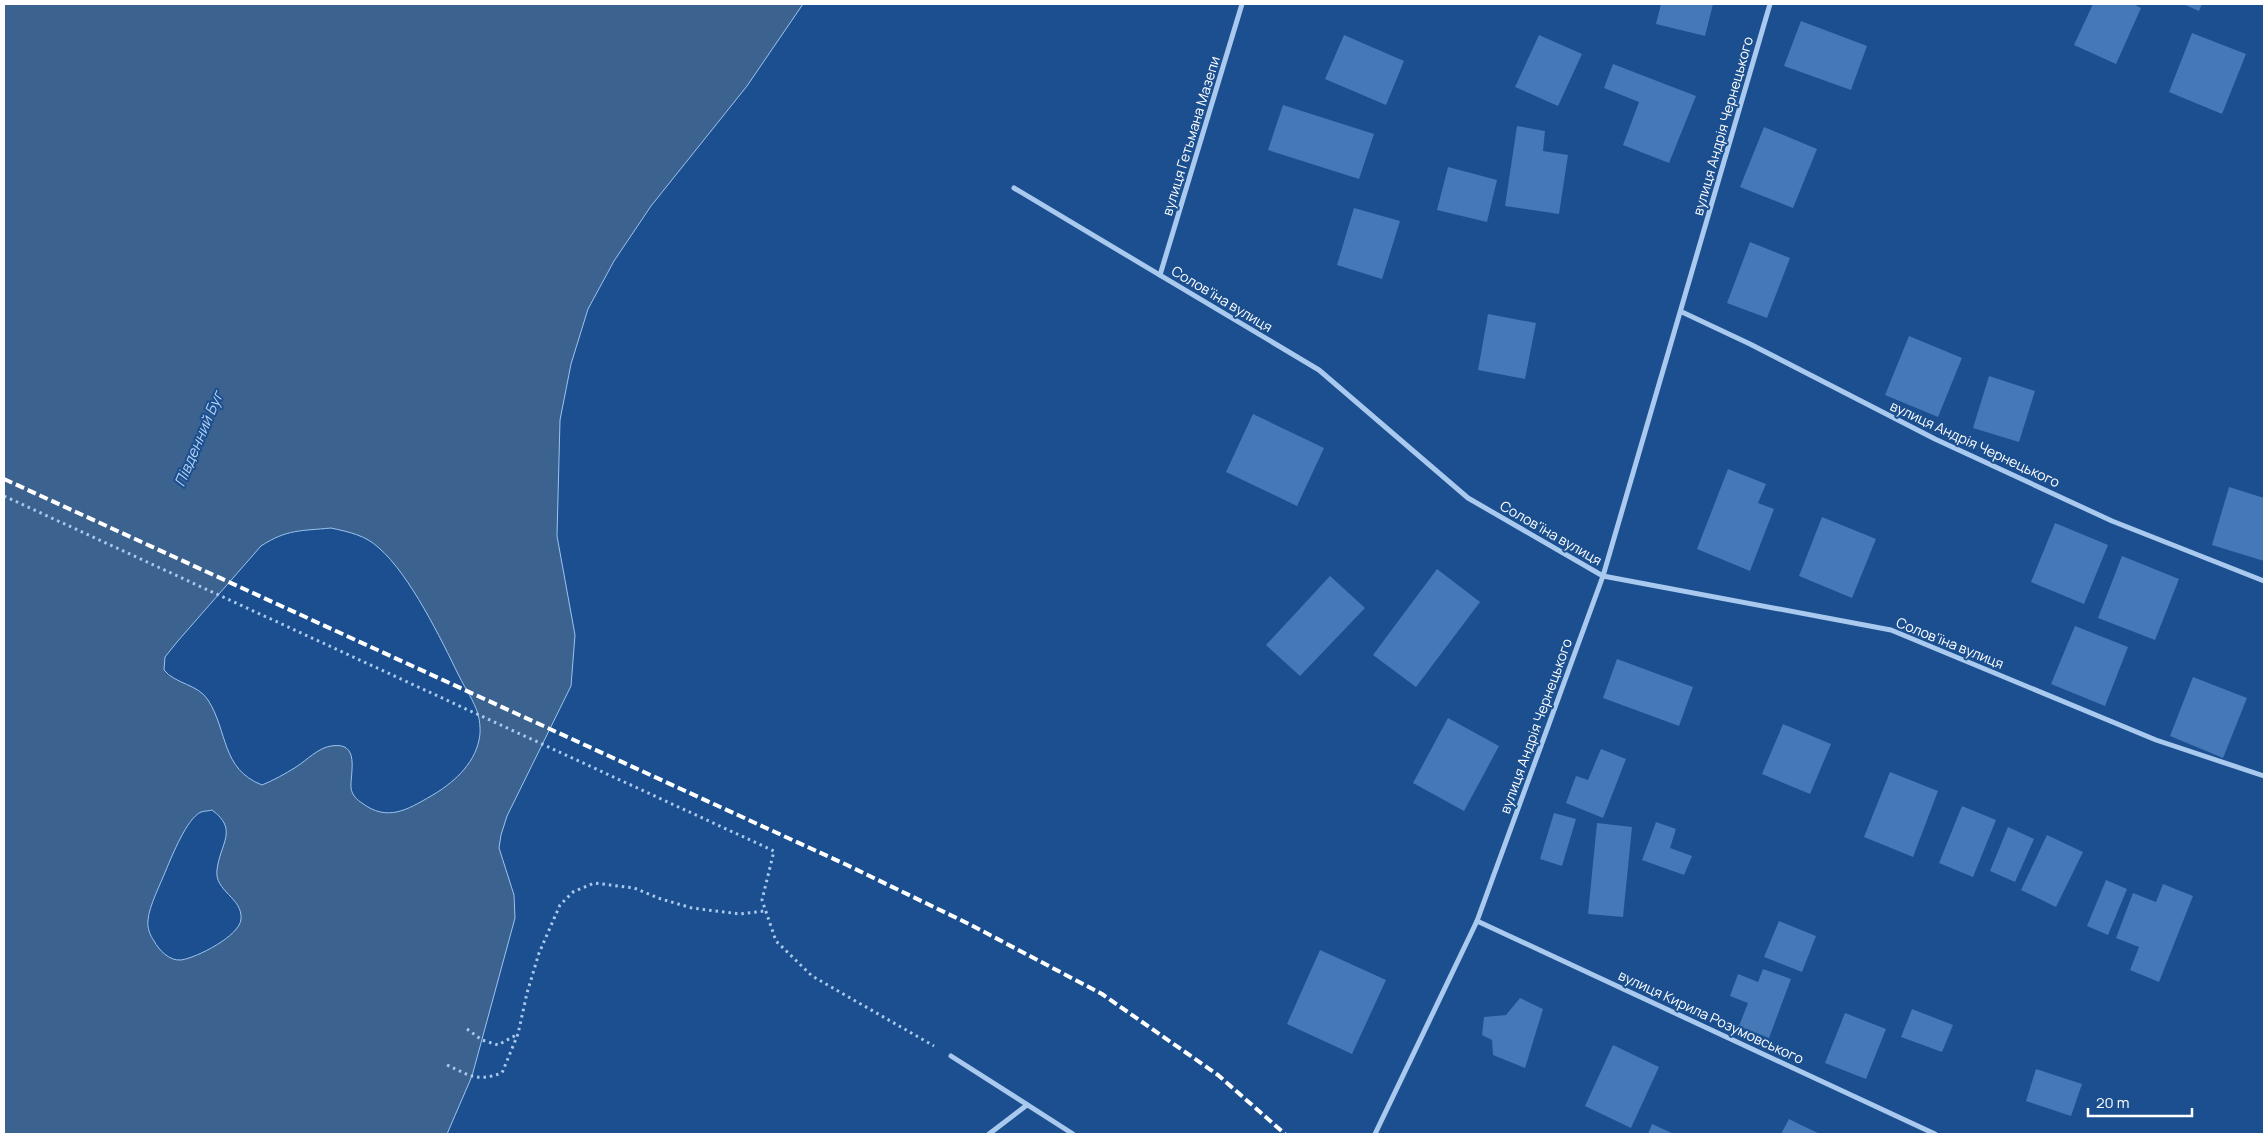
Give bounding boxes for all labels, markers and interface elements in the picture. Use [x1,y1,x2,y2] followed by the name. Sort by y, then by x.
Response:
[1688,34,1757,218] street label: вулиця Андрія Чернецького
[1157,54,1224,218] street label: вулиця Гетьмана Мазепи
[1168,261,1276,336] street label: Солов'їна вулиця
[169,386,229,490] water label: Південний Буг
[1887,396,2063,491] street label: вулиця Андрія Чернецького
[1497,496,1606,569] street label: Солов'їна вулиця
[1893,612,2007,673] street label: Солов'їна вулиця
[1495,636,1576,816] street label: вулиця Андрія Чернецького
[1615,965,1807,1068] street label: вулиця Кирила Розумовського
[2088,1086,2192,1118] scale bar
[2096,1092,2129,1113] text: 20 m

